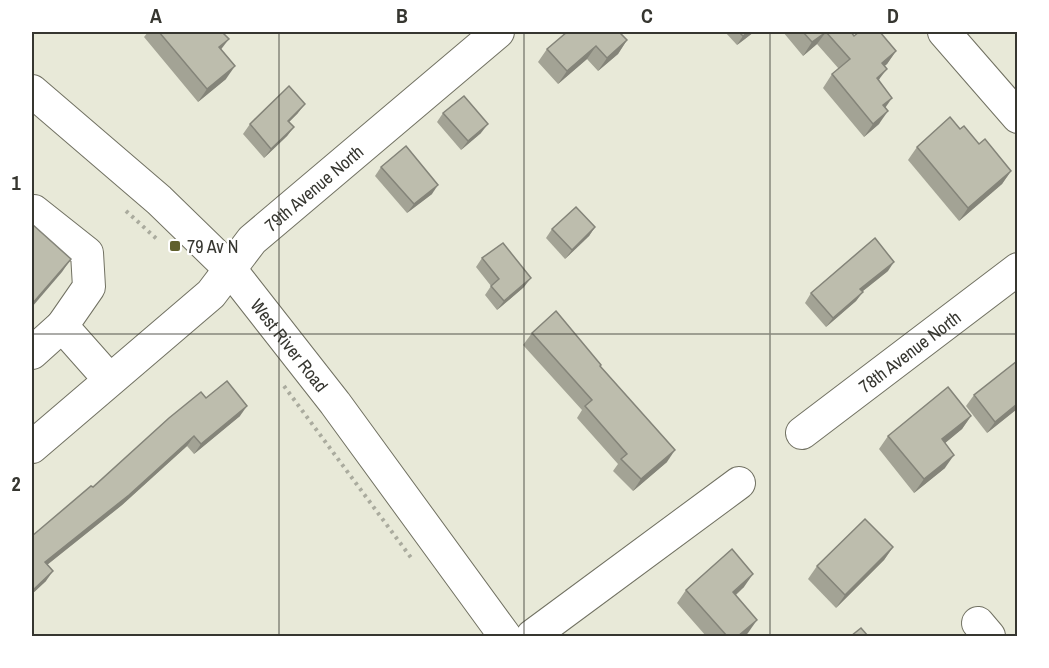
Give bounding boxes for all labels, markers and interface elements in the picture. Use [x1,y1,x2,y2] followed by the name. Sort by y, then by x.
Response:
[150,2,162,29] text: A
[396,2,408,29] text: B
[641,2,653,29] text: C
[887,2,899,29] text: D
[259,139,368,237] street label: 79th Avenue North
[11,169,21,196] text: 1
[187,234,238,259] place label: 79 Av N
[168,239,182,253] marker: 79 Av N
[245,293,334,397] street label: West River Road
[853,304,966,398] street label: 78th Avenue North
[11,470,21,497] text: 2

